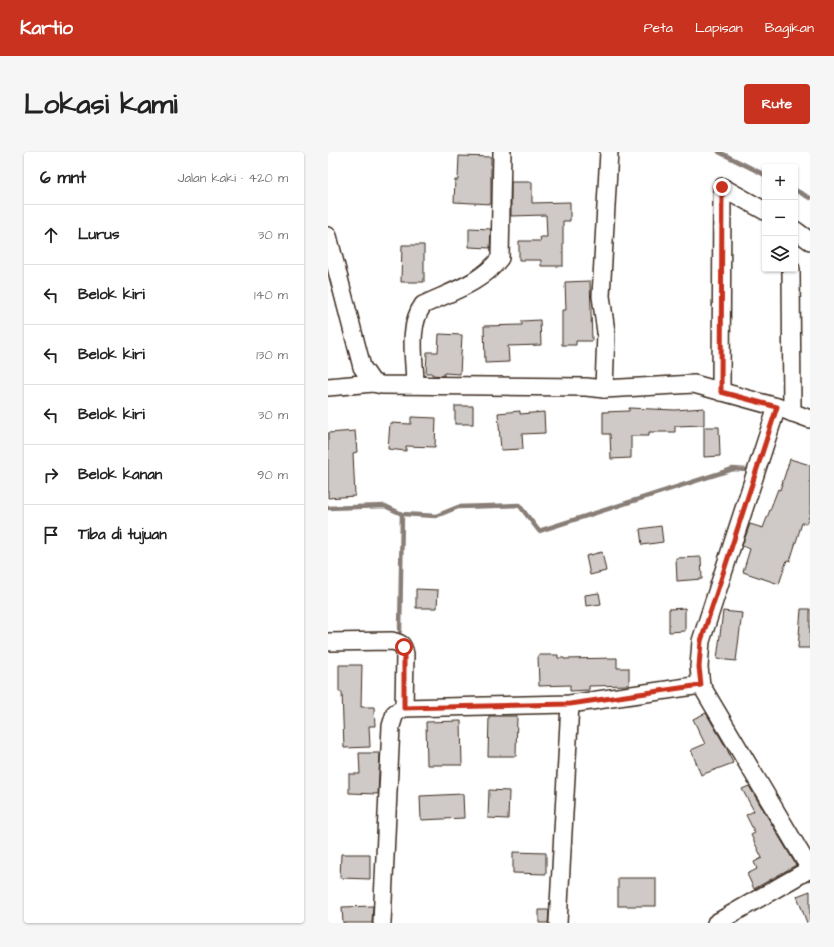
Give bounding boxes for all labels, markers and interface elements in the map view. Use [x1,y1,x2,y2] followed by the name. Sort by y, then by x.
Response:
[20,15,73,42] text: Kartio
[644,18,673,38] text: Peta
[695,18,743,38] text: Lapisan
[765,18,814,38] text: Bagikan
[744,84,810,124] button: Rute
[24,85,178,124] text: Lokasi kami
[762,164,798,272] map controls
[762,164,798,200] button: +
[40,166,86,190] text: 6 mnt
[178,169,288,187] text: Jalan kaki · 420 m
[713,178,731,196] route end
[762,200,798,236] button: −
[40,224,62,246] icon: ahead
[78,224,119,245] text: Lurus
[258,226,288,244] text: 30 m
[762,236,798,272] button: layers
[40,284,62,306] icon: left
[78,284,145,305] text: Belok kiri
[254,286,288,304] text: 140 m
[40,344,62,366] icon: left
[78,344,145,365] text: Belok kiri
[256,346,288,364] text: 130 m
[40,404,62,426] icon: left
[78,404,145,425] text: Belok kiri
[258,406,288,424] text: 30 m
[40,464,62,486] icon: right
[78,464,162,485] text: Belok kanan
[257,466,288,484] text: 90 m
[40,524,62,546] icon: arrive
[78,524,167,545] text: Tiba di tujuan
[395,638,413,656] route start

